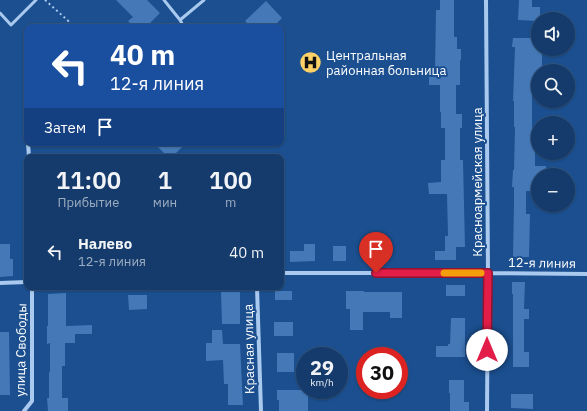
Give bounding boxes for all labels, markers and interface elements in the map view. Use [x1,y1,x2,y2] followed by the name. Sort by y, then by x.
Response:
[531,12,575,212] map controls
[531,12,575,56] button: sound
[110,36,175,73] text: 40 m
[44,40,96,92] icon: left
[326,47,446,79] place label: Центральная районная больница
[297,49,323,75] hospital icon: Центральная районная больница
[531,64,575,108] button: search
[110,72,204,95] text: 12-я линия
[469,107,486,257] street label: Красноармейская улица
[94,116,116,138] icon: arrive
[531,116,575,160] button: +
[44,118,86,137] text: Затем
[56,164,121,196] text: 11:00
[158,164,172,196] text: 1
[209,164,252,196] text: 100
[531,168,575,212] button: −
[58,194,119,211] text: Прибытие
[153,194,177,211] text: мин
[225,194,236,211] text: m
[359,232,393,273] pin
[78,234,132,253] text: Налево
[365,238,387,260] icon: arrive
[44,241,66,263] icon: left
[229,243,264,262] text: 40 m
[78,253,146,270] text: 12-я линия
[508,254,576,272] street label: 12-я линия
[12,303,30,397] street label: улица Свободы
[240,304,258,394] street label: Красная улица
[466,329,508,371] position arrow
[356,347,408,399] speed limit sign: 30
[310,354,334,381] text: 29
[310,376,334,389] text: km/h

